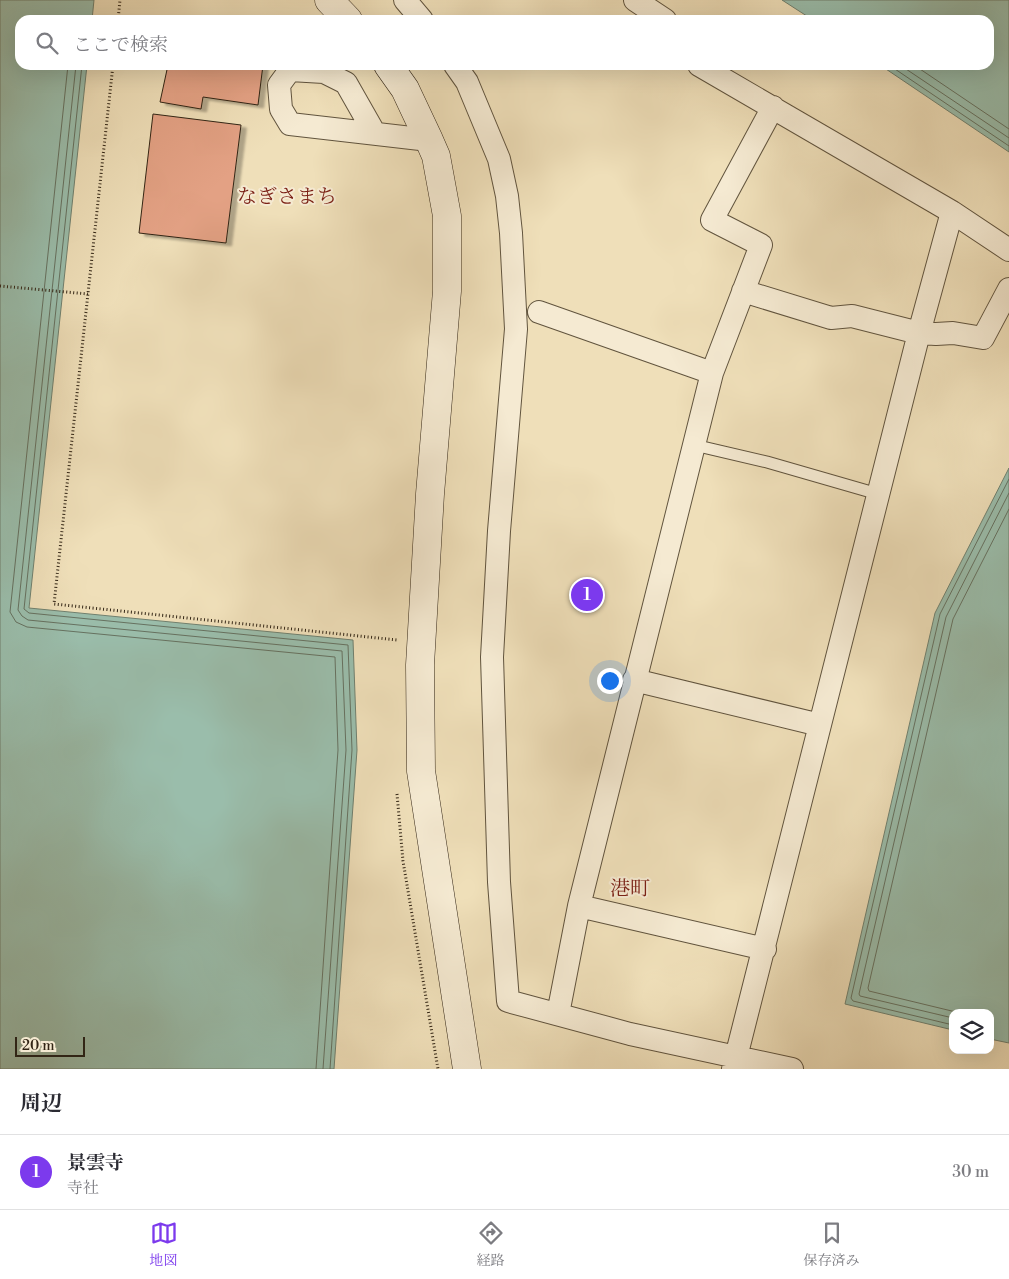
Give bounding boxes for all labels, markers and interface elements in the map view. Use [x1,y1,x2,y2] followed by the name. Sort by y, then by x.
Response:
[15,15,994,70] search box
[33,29,61,57] icon: search
[73,33,168,57] text: ここで検索
[237,185,337,210] district label: なぎさまち
[571,576,603,614] pin: 1
[597,668,623,694] your location
[610,877,650,902] district label: 港町
[949,1009,994,1054] map controls
[949,1009,994,1054] button: layers
[15,1034,85,1057] scale bar
[22,1037,54,1055] text: 20 m
[20,1091,62,1117] text: 周辺
[67,1151,124,1175] text: 景雲寺
[32,1162,40,1182] text: 1
[952,1162,989,1182] text: 30 m
[67,1178,99,1198] text: 寺社
[150,1219,178,1270] tab: 地図
[477,1219,505,1270] tab: 経路
[804,1219,860,1270] tab: 保存済み

